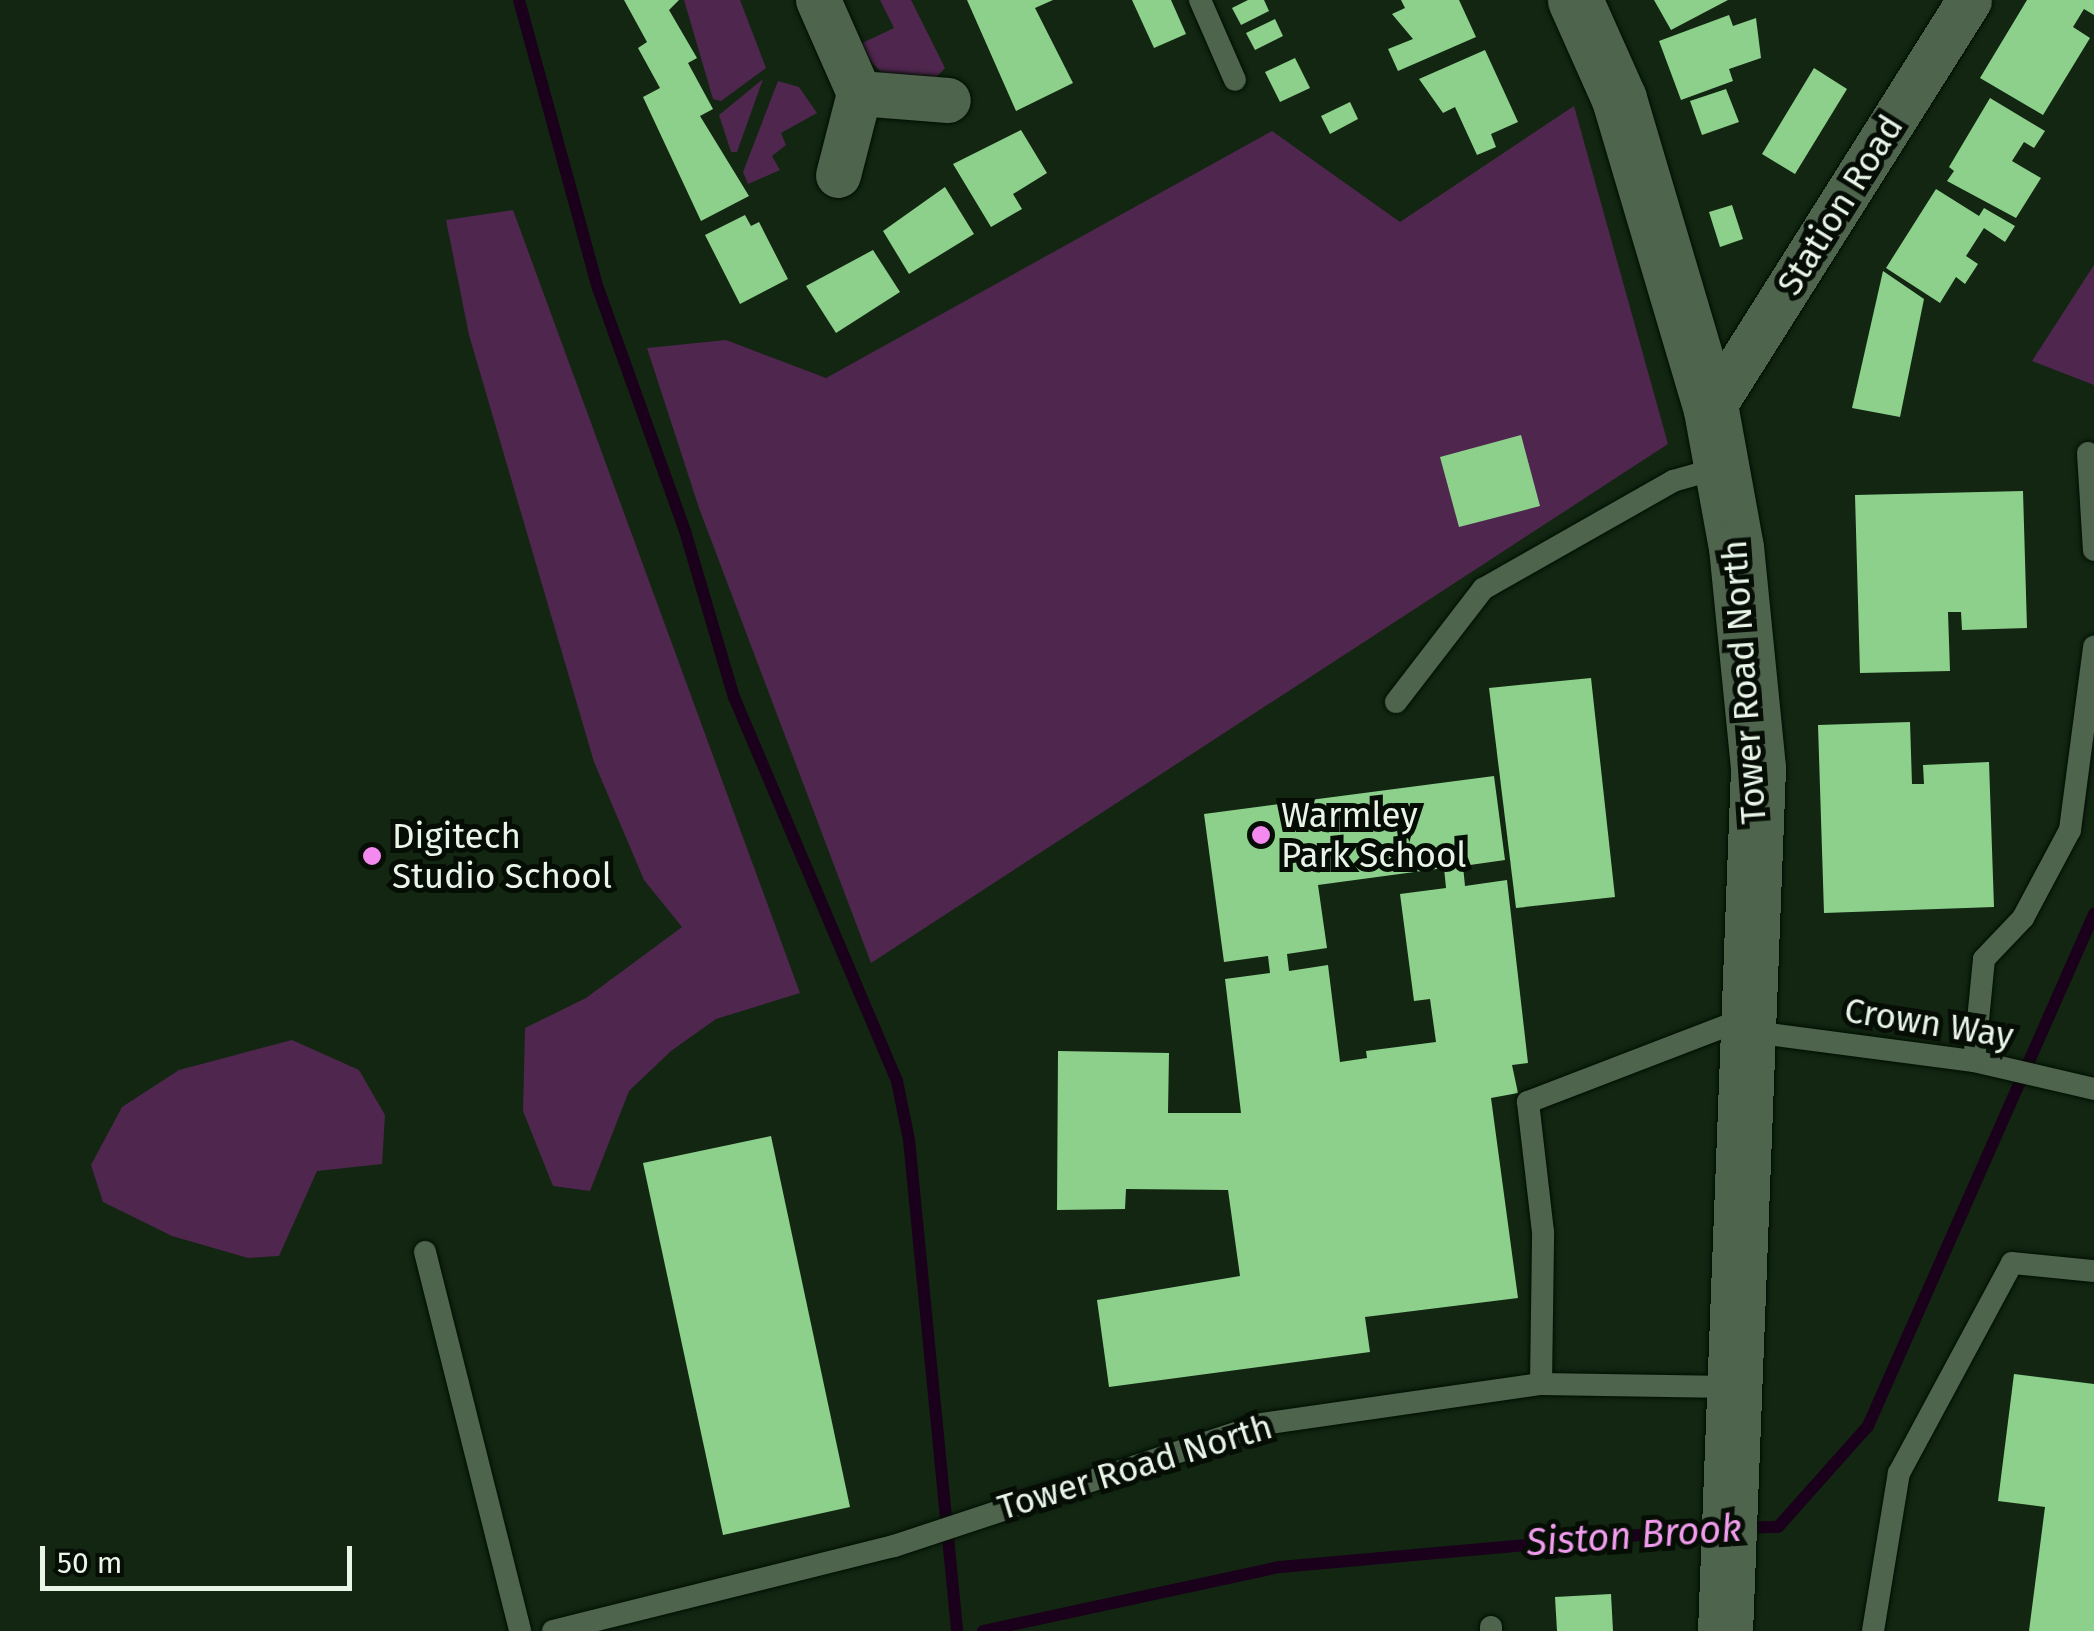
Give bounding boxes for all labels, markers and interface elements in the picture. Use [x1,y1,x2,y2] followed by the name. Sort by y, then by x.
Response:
[1768,107,1912,303] street label: Station Road
[1713,539,1775,825] street label: Tower Road North
[1281,794,1467,876] place label: Warmley Park School
[392,815,612,897] place label: Digitech Studio School
[1250,824,1272,846] marker: Warmley Park School
[361,845,383,867] marker: Digitech Studio School
[1842,989,2016,1057] street label: Crown Way
[993,1405,1277,1529] street label: Tower Road North
[1525,1506,1743,1566] water label: Siston Brook
[45,1526,358,1588] scale bar
[57,1545,122,1581] text: 50 m

